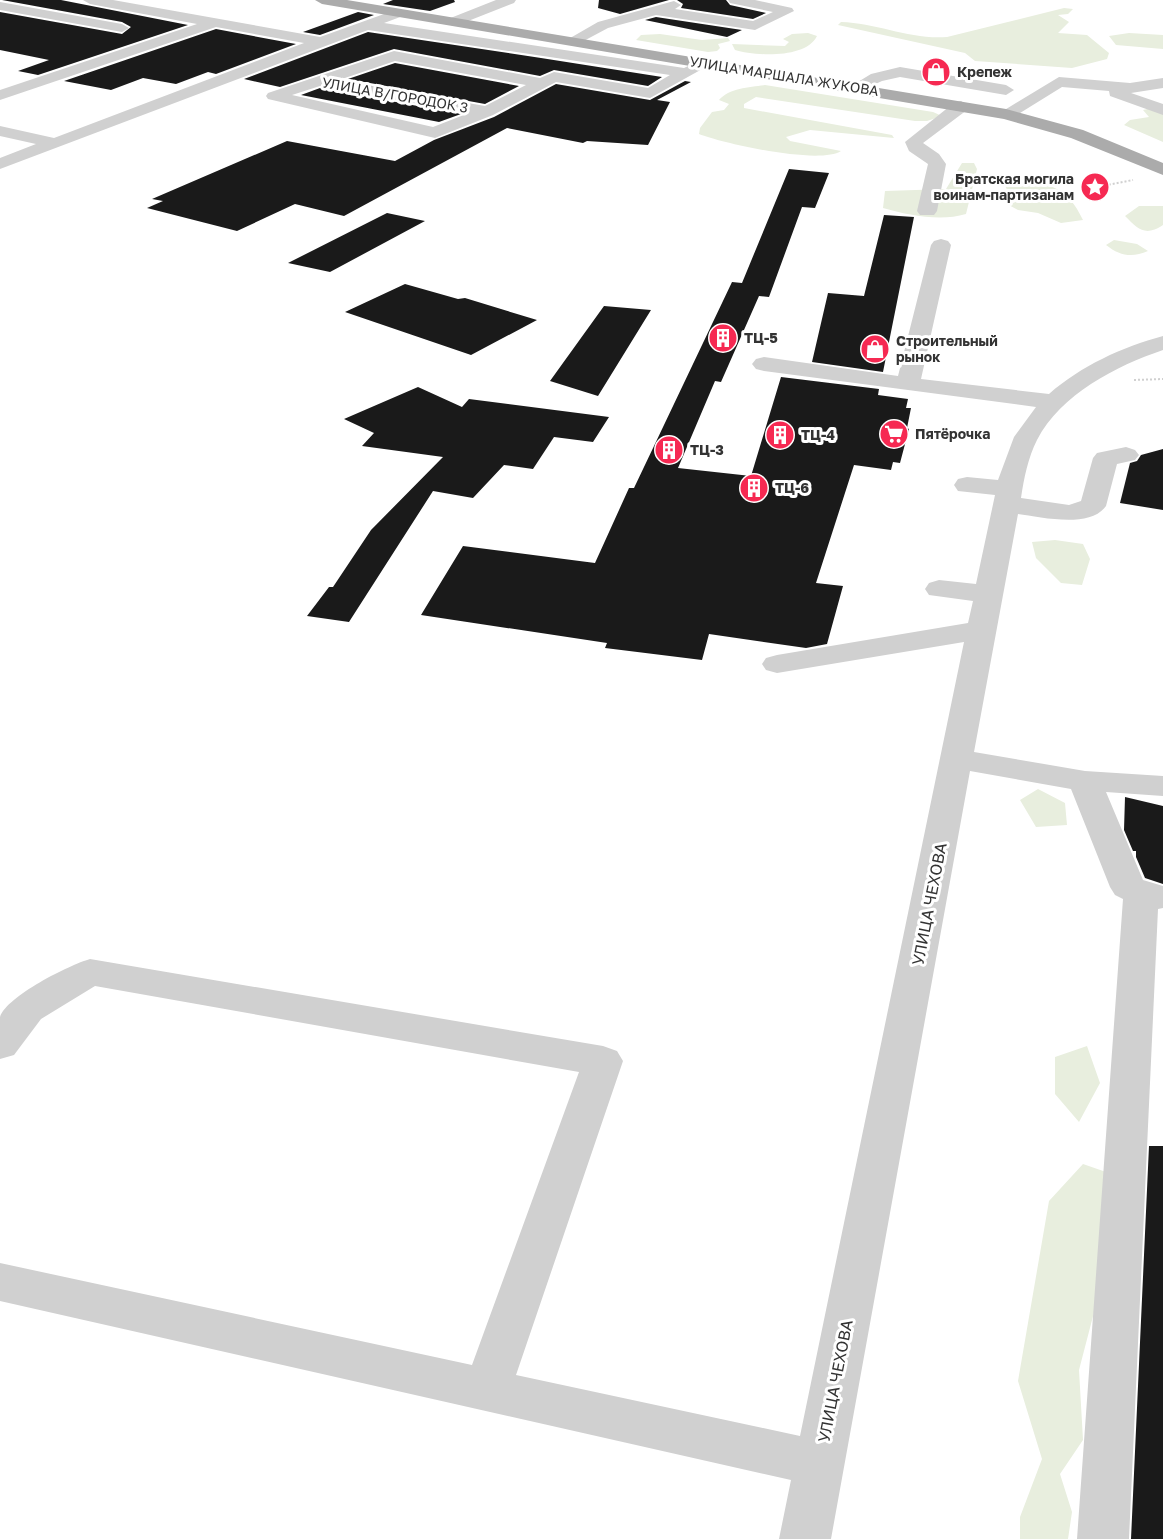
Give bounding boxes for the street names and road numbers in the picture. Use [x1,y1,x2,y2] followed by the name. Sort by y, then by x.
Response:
[688,52,880,99] street label: УЛИЦА МАРШАЛА ЖУКОВА
[321,73,470,116] street label: УЛИЦА В/ГОРОДОК 3
[907,841,951,967] street label: УЛИЦА ЧЕХОВА
[813,1318,857,1444] street label: УЛИЦА ЧЕХОВА

